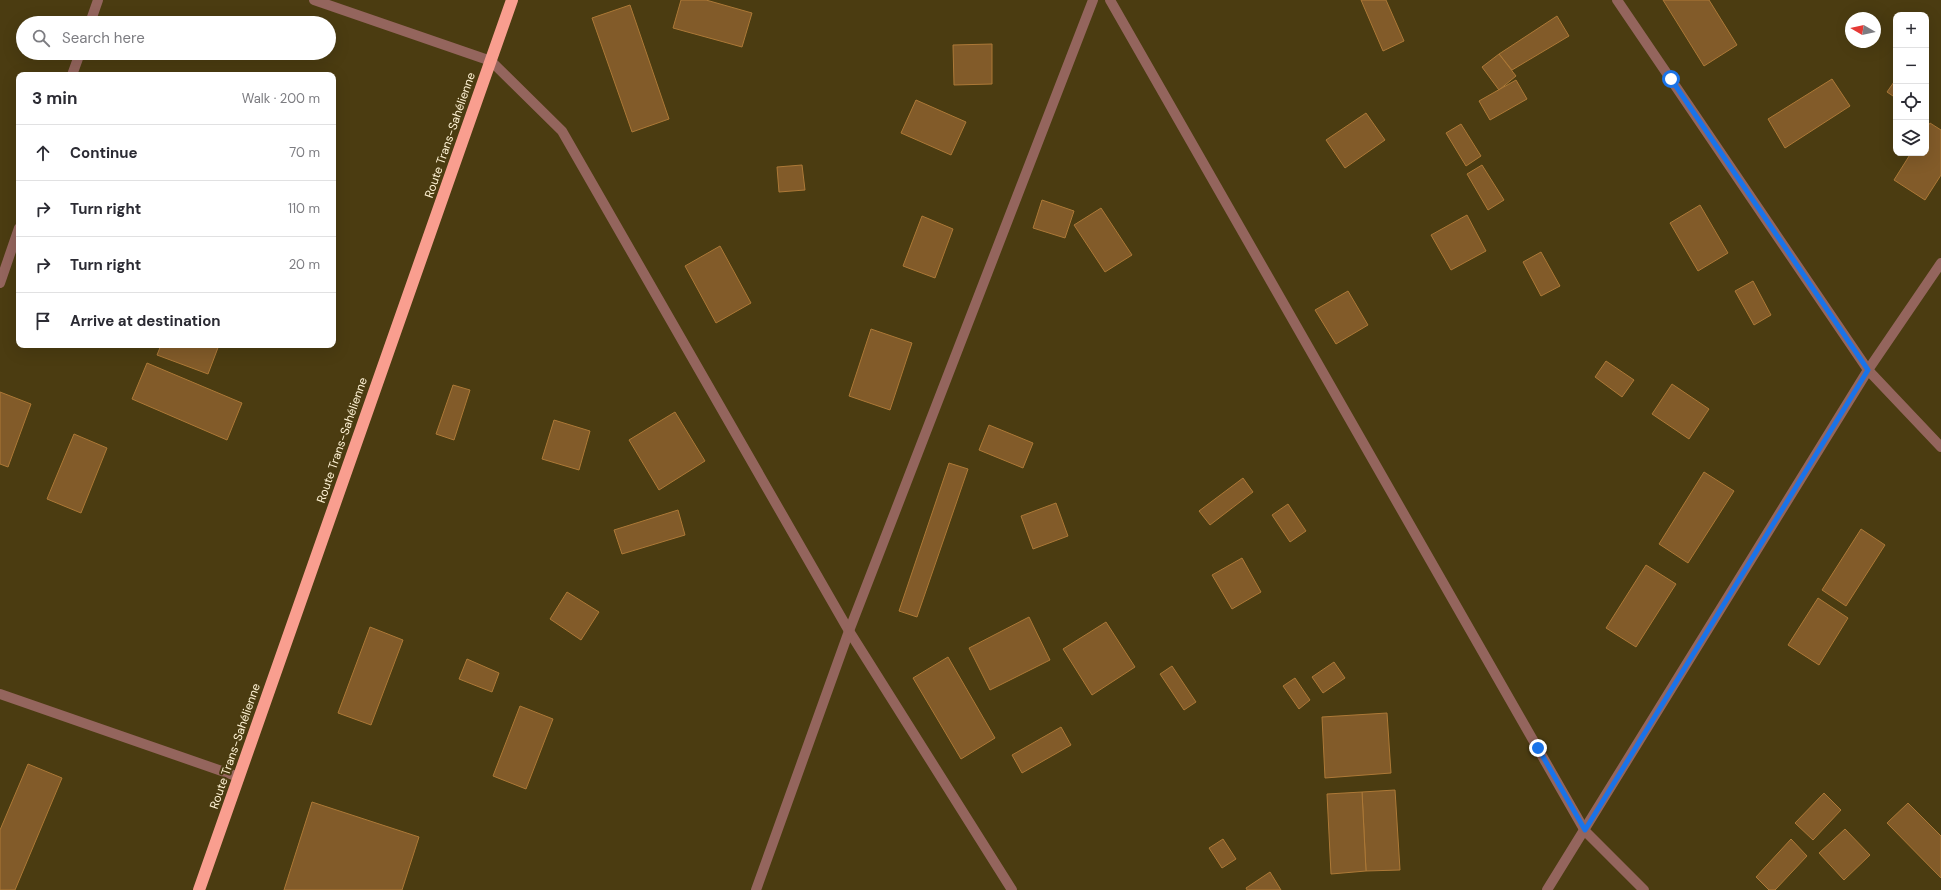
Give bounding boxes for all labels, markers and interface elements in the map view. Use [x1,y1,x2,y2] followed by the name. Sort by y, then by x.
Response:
[1845,12,1881,48] north arrow
[1893,12,1929,156] map controls
[1893,12,1929,48] button: +
[16,16,336,60] search box
[30,27,52,49] icon: search
[62,28,145,48] text: Search here
[1893,48,1929,84] button: −
[421,70,479,200] street label: Route Trans-Sahélienne
[1662,70,1680,88] route start
[1893,84,1929,120] button: locate
[32,87,77,109] text: 3 min
[242,90,320,107] text: Walk · 200 m
[1893,120,1929,156] button: layers
[32,142,54,164] icon: ahead
[70,143,138,163] text: Continue
[289,144,320,161] text: 70 m
[32,198,54,220] icon: right
[70,199,141,219] text: Turn right
[288,200,320,217] text: 110 m
[32,254,54,276] icon: right
[70,255,141,275] text: Turn right
[289,256,320,273] text: 20 m
[32,310,54,332] icon: arrive
[70,311,221,331] text: Arrive at destination
[313,375,371,505] street label: Route Trans-Sahélienne
[206,681,264,811] street label: Route Trans-Sahélienne
[1529,739,1547,757] route end

